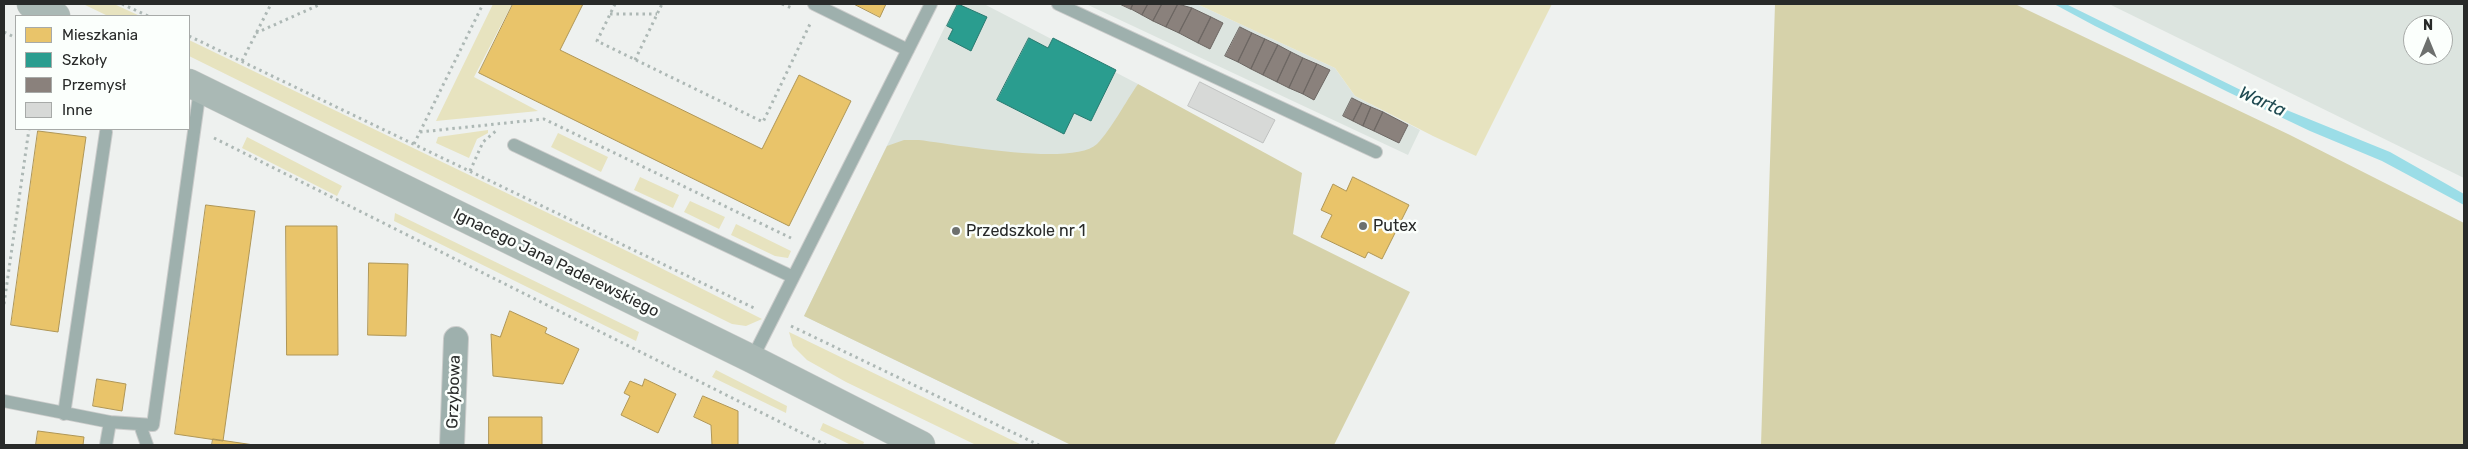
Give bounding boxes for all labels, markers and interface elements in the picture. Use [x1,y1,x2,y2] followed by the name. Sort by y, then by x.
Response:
[15,15,190,130] legend
[2403,15,2453,65] north arrow
[2423,17,2433,34] text: N
[62,26,138,44] text: Mieszkania
[62,51,107,69] text: Szkoły
[62,76,126,94] text: Przemysł
[2235,82,2289,122] water label: Warta
[62,101,93,119] text: Inne
[450,205,662,321] street label: Ignacego Jana Paderewskiego
[1373,216,1417,236] place label: Putex
[1357,220,1369,232] marker: Putex
[966,221,1086,241] place label: Przedszkole nr 1
[950,225,962,237] marker: Przedszkole nr 1
[443,355,465,429] street label: Grzybowa

